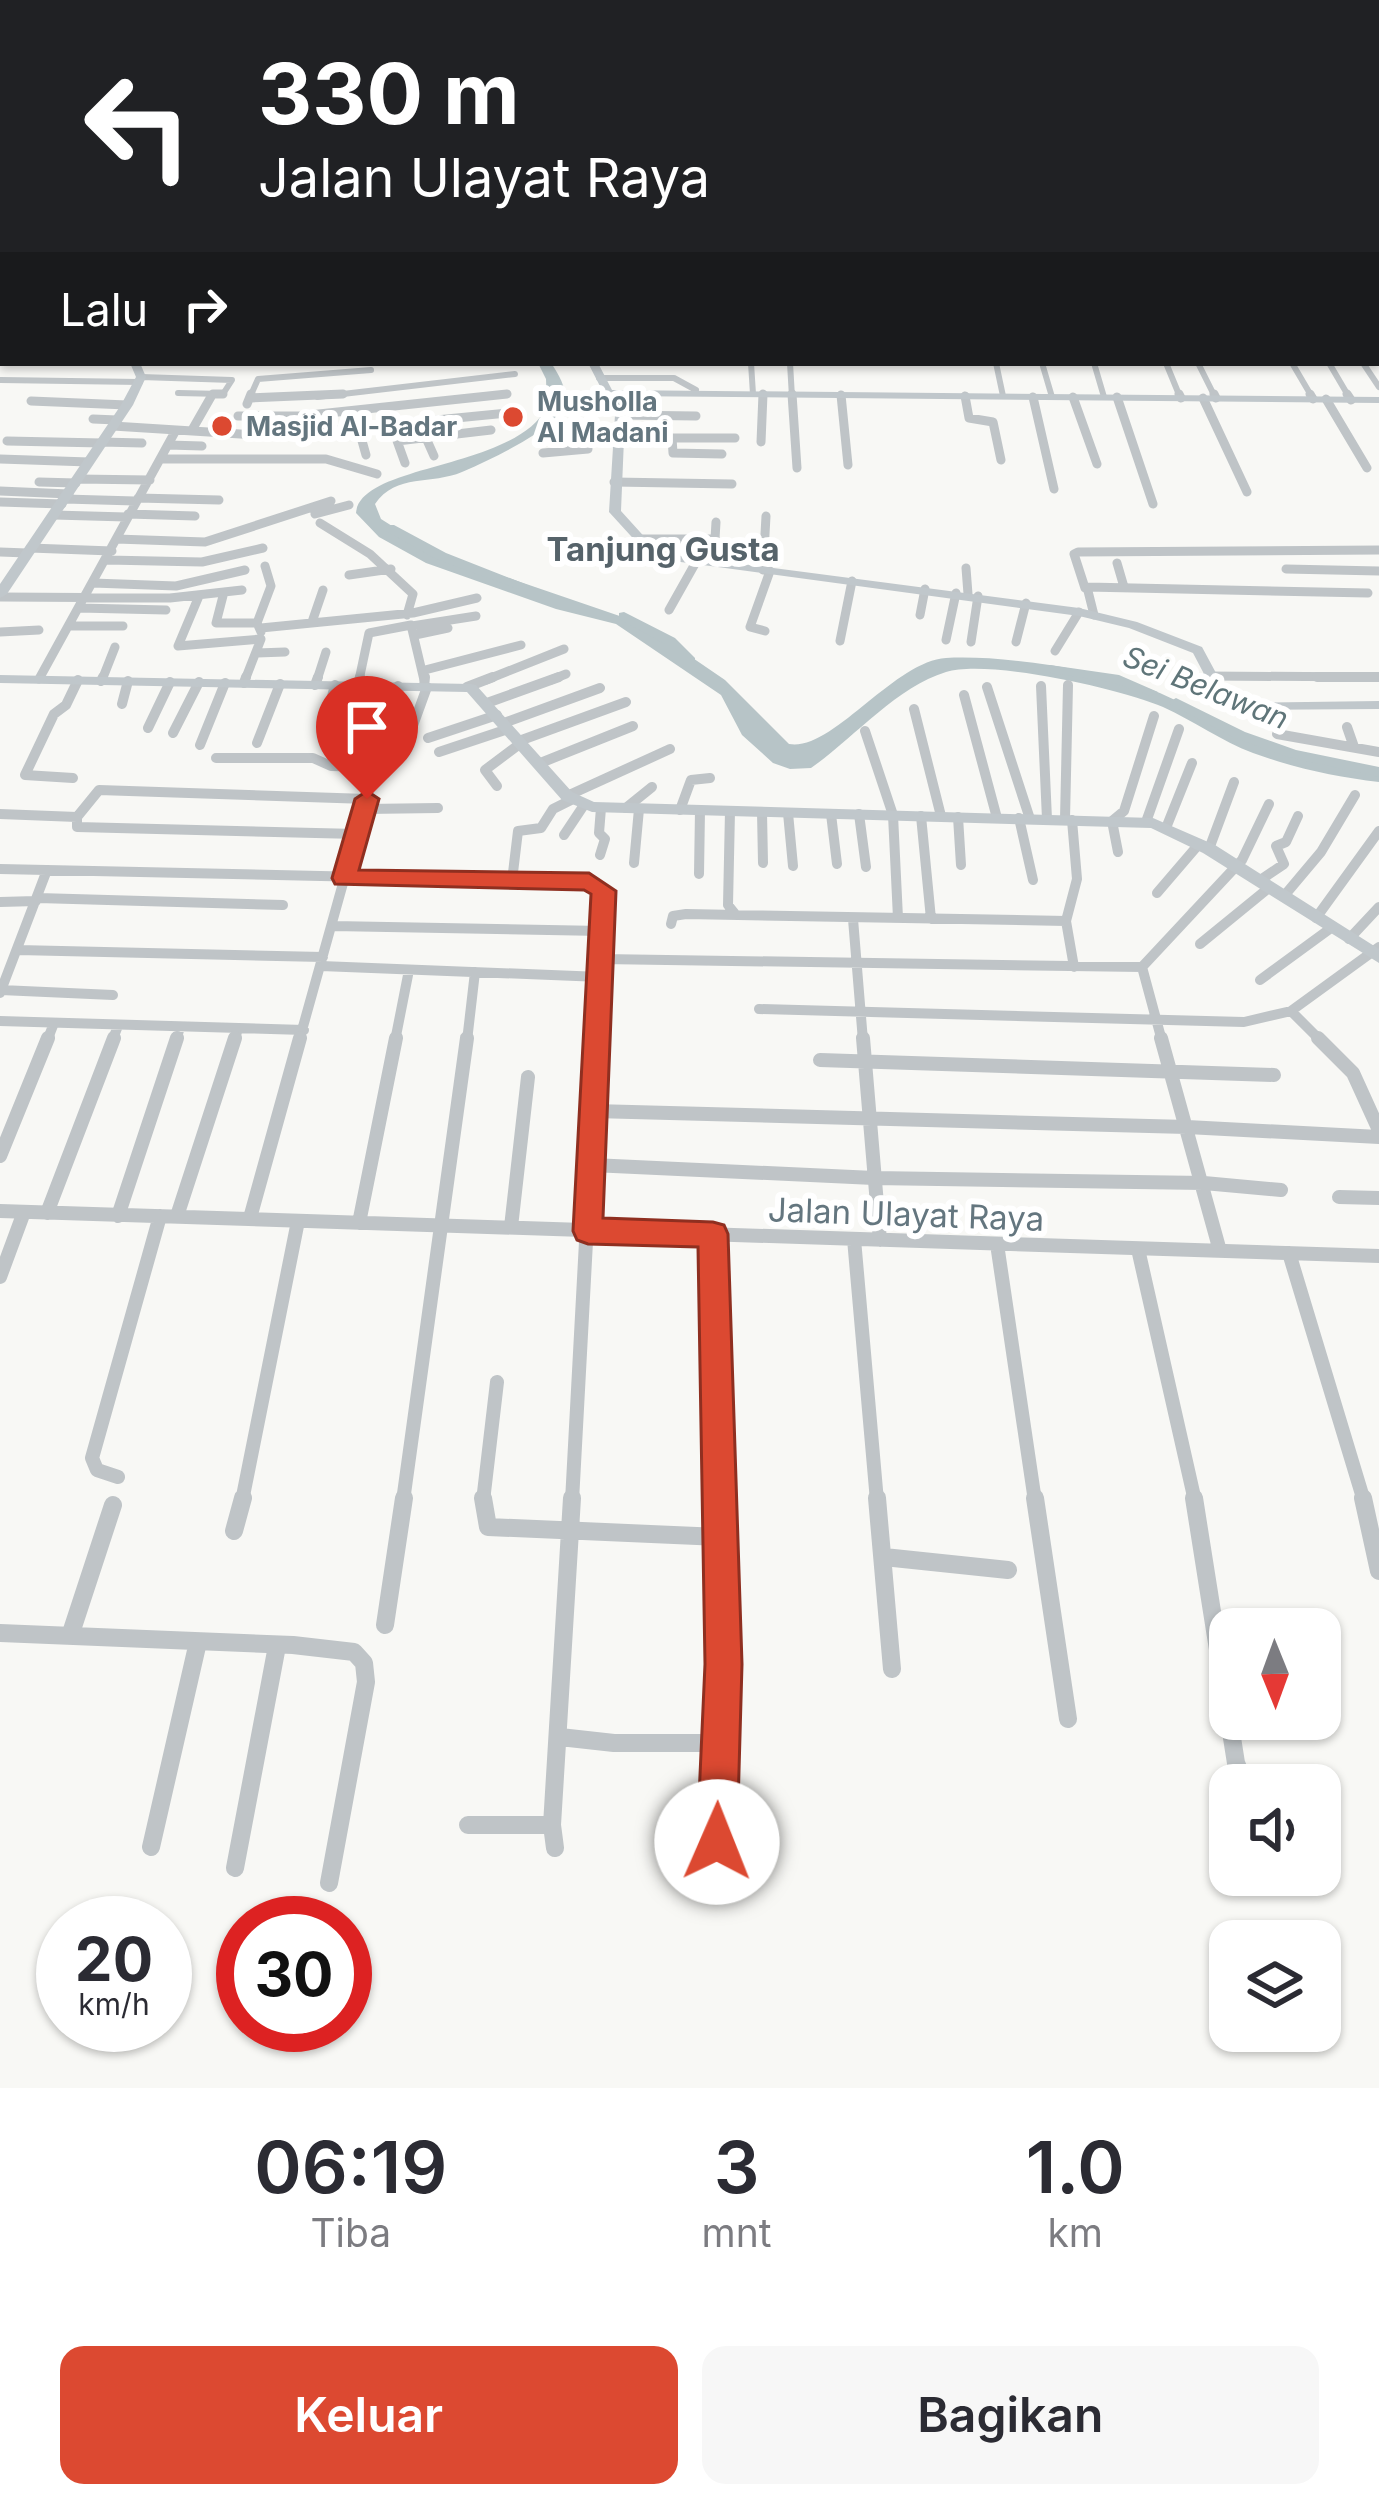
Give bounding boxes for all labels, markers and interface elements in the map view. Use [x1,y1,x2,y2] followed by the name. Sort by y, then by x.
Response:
[258,43,520,144] text: 330 m
[60,48,216,204] icon: left
[258,145,710,210] text: Jalan Ulayat Raya
[172,276,238,342] icon: right
[60,282,148,337] text: Lalu
[537,385,669,449] place label: Musholla Al Madani
[500,404,526,430] marker: Musholla Al Madani
[246,410,457,443] place label: Masjid Al-Badar
[209,413,235,439] marker: Masjid Al-Badar
[546,529,780,569] district label: Tanjung Gusta
[1118,638,1294,736] water label: Sei Belawan
[316,676,418,799] pin
[334,694,400,760] icon: arrive
[767,1189,1045,1239] street label: Jalan Ulayat Raya
[1209,1608,1341,1740] north arrow
[1209,1608,1341,2052] map controls
[1209,1764,1341,1896] button: sound
[654,1779,780,1905] position arrow
[216,1896,372,2052] speed limit sign: 30
[1209,1920,1341,2052] button: layers
[75,1923,153,1995] text: 20
[78,1986,150,2022] text: km/h
[254,2123,447,2210] text: 06:19
[714,2123,759,2210] text: 3
[1026,2123,1125,2210] text: 1.0
[310,2209,391,2256] text: Tiba
[702,2209,772,2256] text: mnt
[1047,2209,1103,2256] text: km
[60,2346,678,2484] button: Keluar
[702,2346,1319,2484] button: Bagikan

